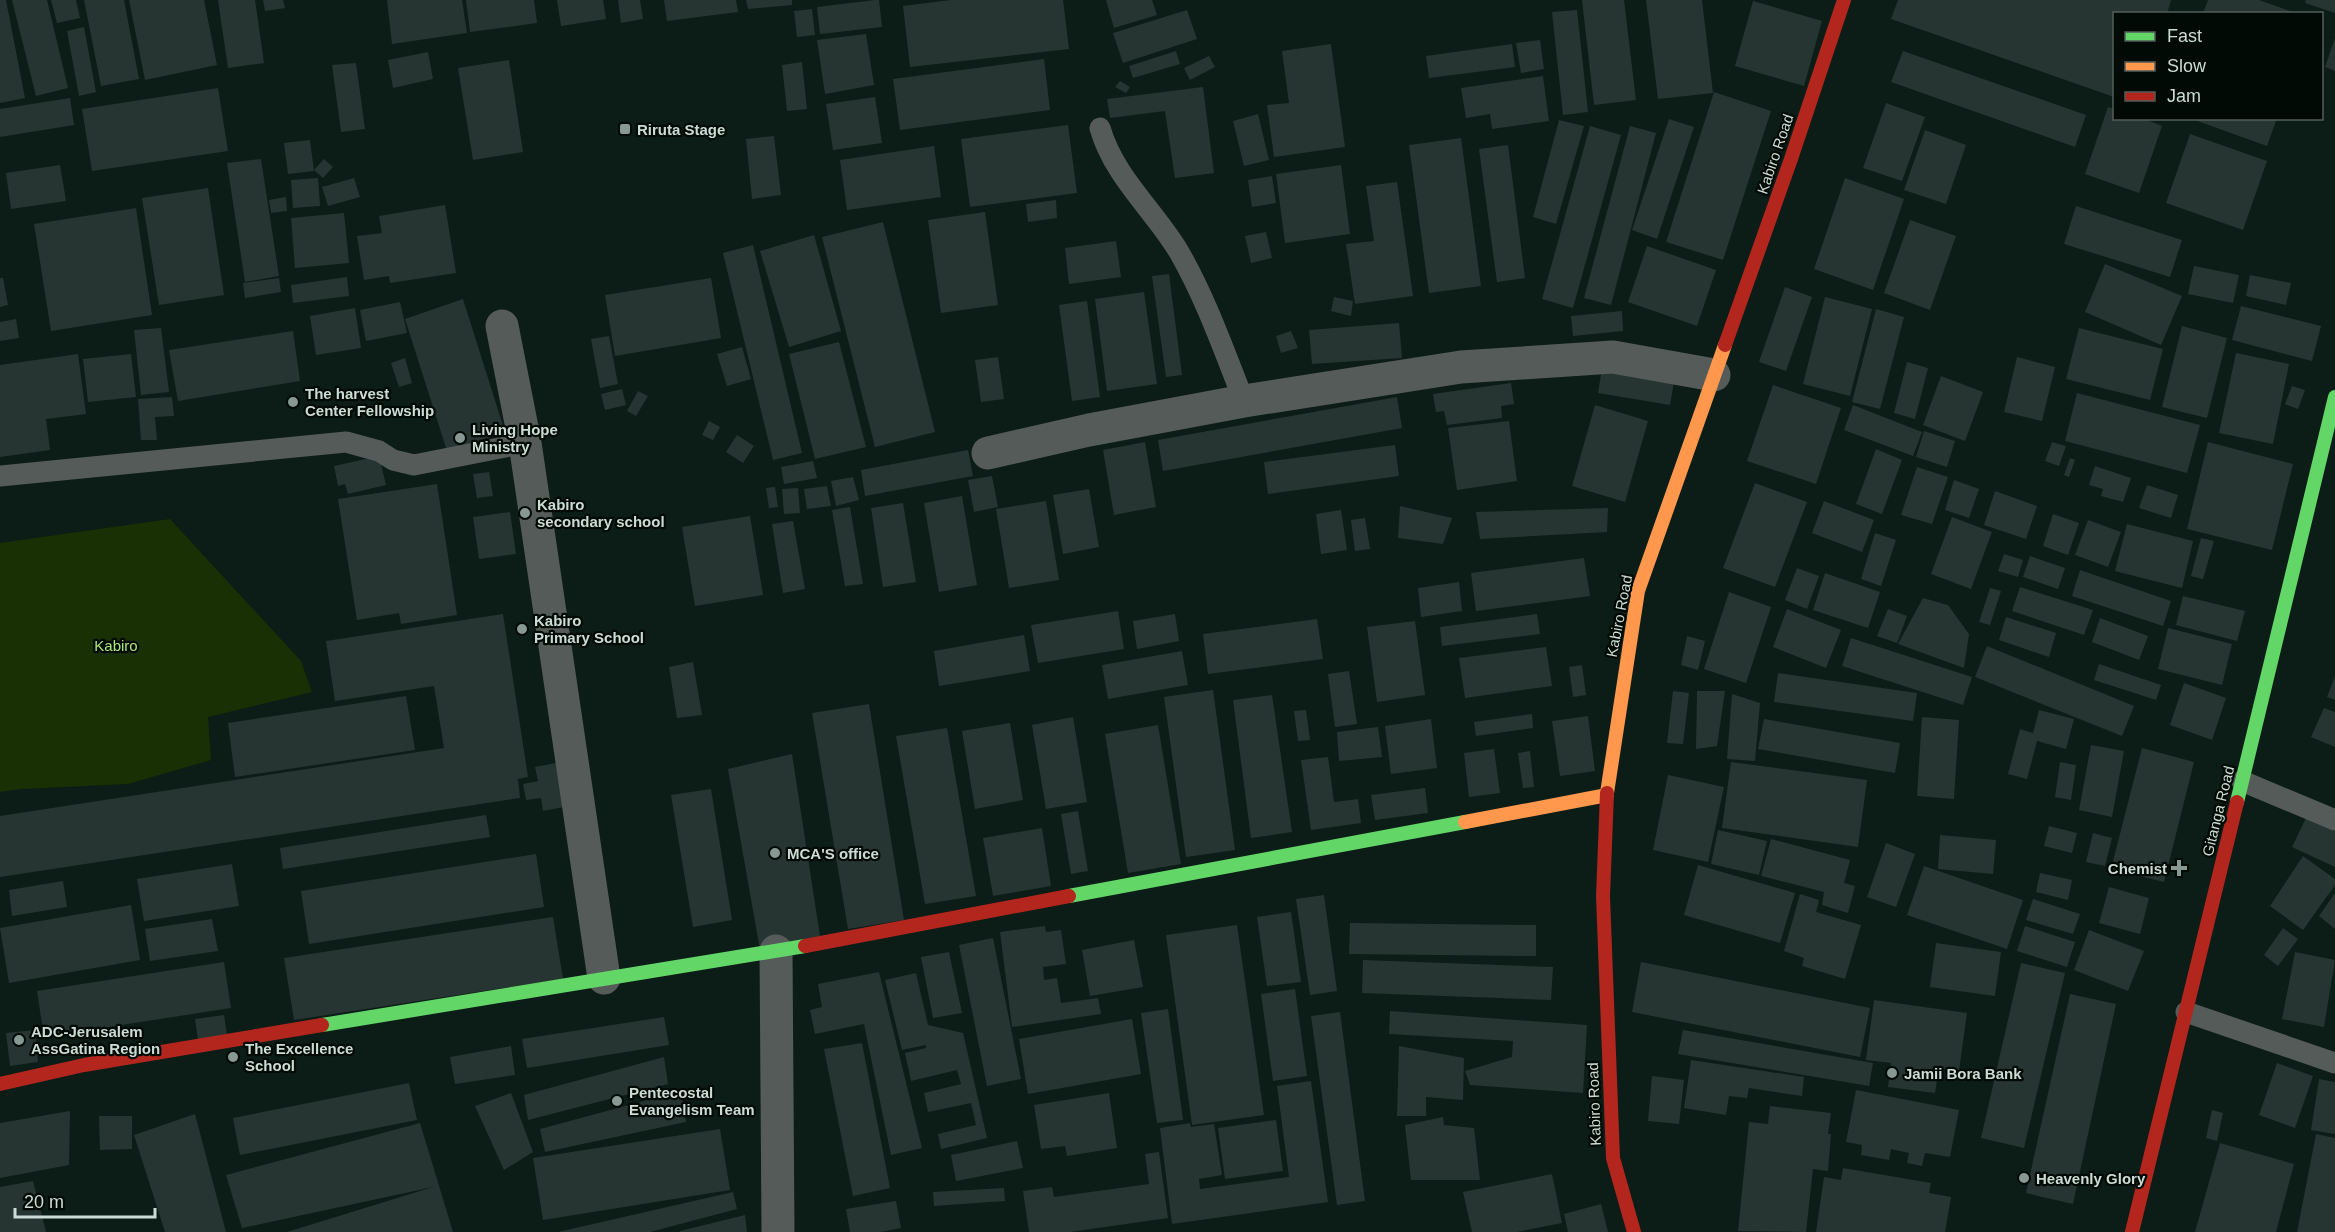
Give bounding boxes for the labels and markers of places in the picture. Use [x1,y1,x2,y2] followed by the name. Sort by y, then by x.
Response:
[637,121,725,138] place label: Riruta Stage
[618,122,632,136] marker: Riruta Stage
[305,385,434,419] place label: The harvest Center Fellowship
[286,395,300,409] marker: The harvest Center Fellowship
[472,421,558,455] place label: Living Hope Ministry
[453,431,467,445] marker: Living Hope Ministry
[537,496,665,530] place label: Kabiro secondary school
[518,506,532,520] marker: Kabiro secondary school
[534,612,644,646] place label: Kabiro Primary School
[515,622,529,636] marker: Kabiro Primary School
[787,845,879,862] place label: MCA'S office
[768,846,782,860] marker: MCA'S office
[2108,860,2167,877] place label: Chemist
[2172,861,2186,875] marker: Chemist
[31,1023,160,1057] place label: ADC-Jerusalem AssGatina Region
[12,1033,26,1047] marker: ADC-Jerusalem AssGatina Region
[245,1040,353,1074] place label: The Excellence School
[226,1050,240,1064] marker: The Excellence School
[1904,1065,2022,1082] place label: Jamii Bora Bank
[1885,1066,1899,1080] marker: Jamii Bora Bank
[629,1084,755,1118] place label: Pentecostal Evangelism Team
[610,1094,624,1108] marker: Pentecostal Evangelism Team
[2036,1170,2146,1187] place label: Heavenly Glory
[2017,1171,2031,1185] marker: Heavenly Glory

